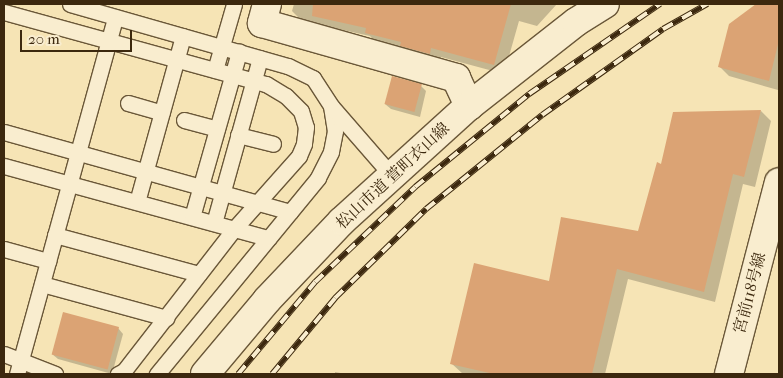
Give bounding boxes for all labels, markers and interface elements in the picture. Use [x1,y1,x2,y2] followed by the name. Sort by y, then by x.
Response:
[22,20,135,52] scale bar
[28,30,60,48] text: 20 m
[333,119,453,233] street label: 松山市道 萱町衣山線
[730,250,770,336] street label: 宮前118号線

